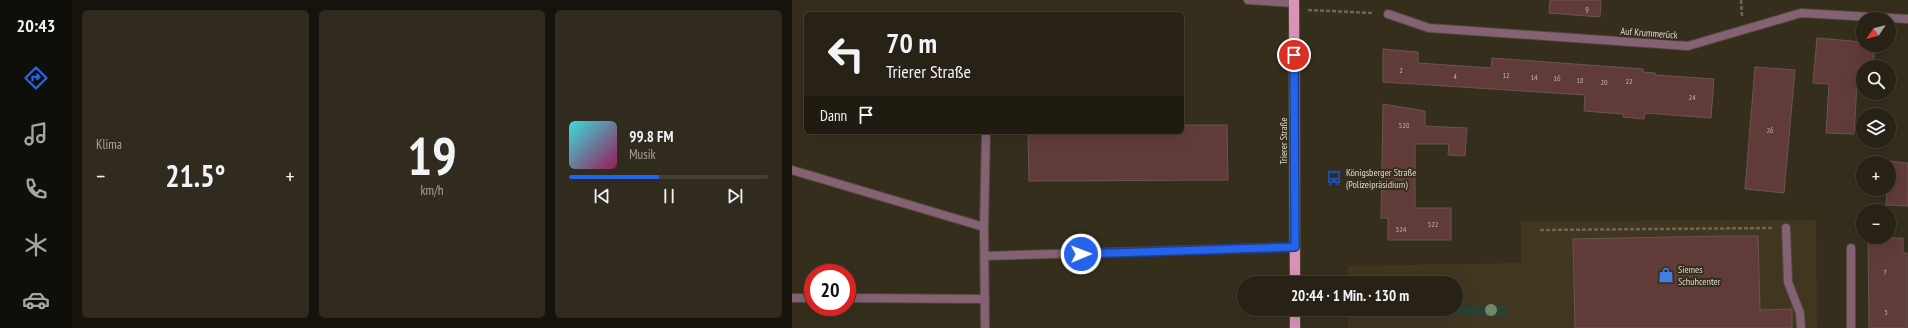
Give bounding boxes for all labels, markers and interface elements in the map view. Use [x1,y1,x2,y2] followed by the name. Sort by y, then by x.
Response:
[1585,4,1589,14] house number: 9
[1856,12,1896,52] north arrow
[1856,12,1896,244] map controls
[17,14,55,37] text: 20:43
[886,24,937,61] text: 70 m
[1620,25,1678,41] street label: Auf Krummerück
[820,28,872,80] icon: left
[1277,38,1311,72] pin
[1283,44,1305,66] icon: arrive
[886,60,971,83] text: Trierer Straße
[1856,60,1896,100] button: search
[22,64,50,92] icon: directions
[1399,65,1403,75] house number: 2
[1502,70,1510,80] house number: 12
[1453,71,1457,81] house number: 4
[1530,72,1538,82] house number: 14
[1553,73,1561,83] house number: 16
[1576,75,1584,85] house number: 18
[1625,76,1633,86] house number: 22
[1600,77,1608,87] house number: 20
[1688,92,1696,102] house number: 24
[855,104,877,126] icon: arrive
[820,106,847,125] text: Dann
[1856,108,1896,148] button: layers
[1277,117,1290,165] street label: Trierer Straße
[22,120,50,148] icon: music
[1399,120,1410,130] house number: 528
[407,122,457,189] text: 19
[1766,125,1774,135] house number: 26
[629,127,673,146] text: 99.8 FM
[96,136,122,153] text: Klima
[629,146,656,163] text: Musik
[165,156,225,195] text: 21.5°
[1856,156,1896,196] button: +
[96,162,105,190] text: −
[286,162,295,190] text: +
[1346,166,1416,191] place label: Königsberger Straße (Polizeipräsidium)
[1325,169,1343,187] bus stop icon: Königsberger Straße (Polizeipräsidium)
[22,175,50,203] icon: phone
[420,182,444,199] text: km/h
[591,185,613,207] icon: previous
[658,185,680,207] icon: pause
[724,185,746,207] icon: next
[1856,204,1896,244] button: −
[1428,219,1439,229] house number: 522
[1396,224,1407,234] house number: 524
[22,231,50,259] icon: climate
[1060,233,1102,275] position arrow
[1678,263,1721,288] place label: Siemes Schuhcenter
[804,264,856,316] speed limit sign: 20
[1657,266,1675,284] shop icon: Siemes Schuhcenter
[1883,267,1887,277] house number: 7
[22,286,50,314] icon: car
[1291,286,1409,305] text: 20:44 · 1 Min. · 130 m
[1884,307,1888,317] house number: 5

